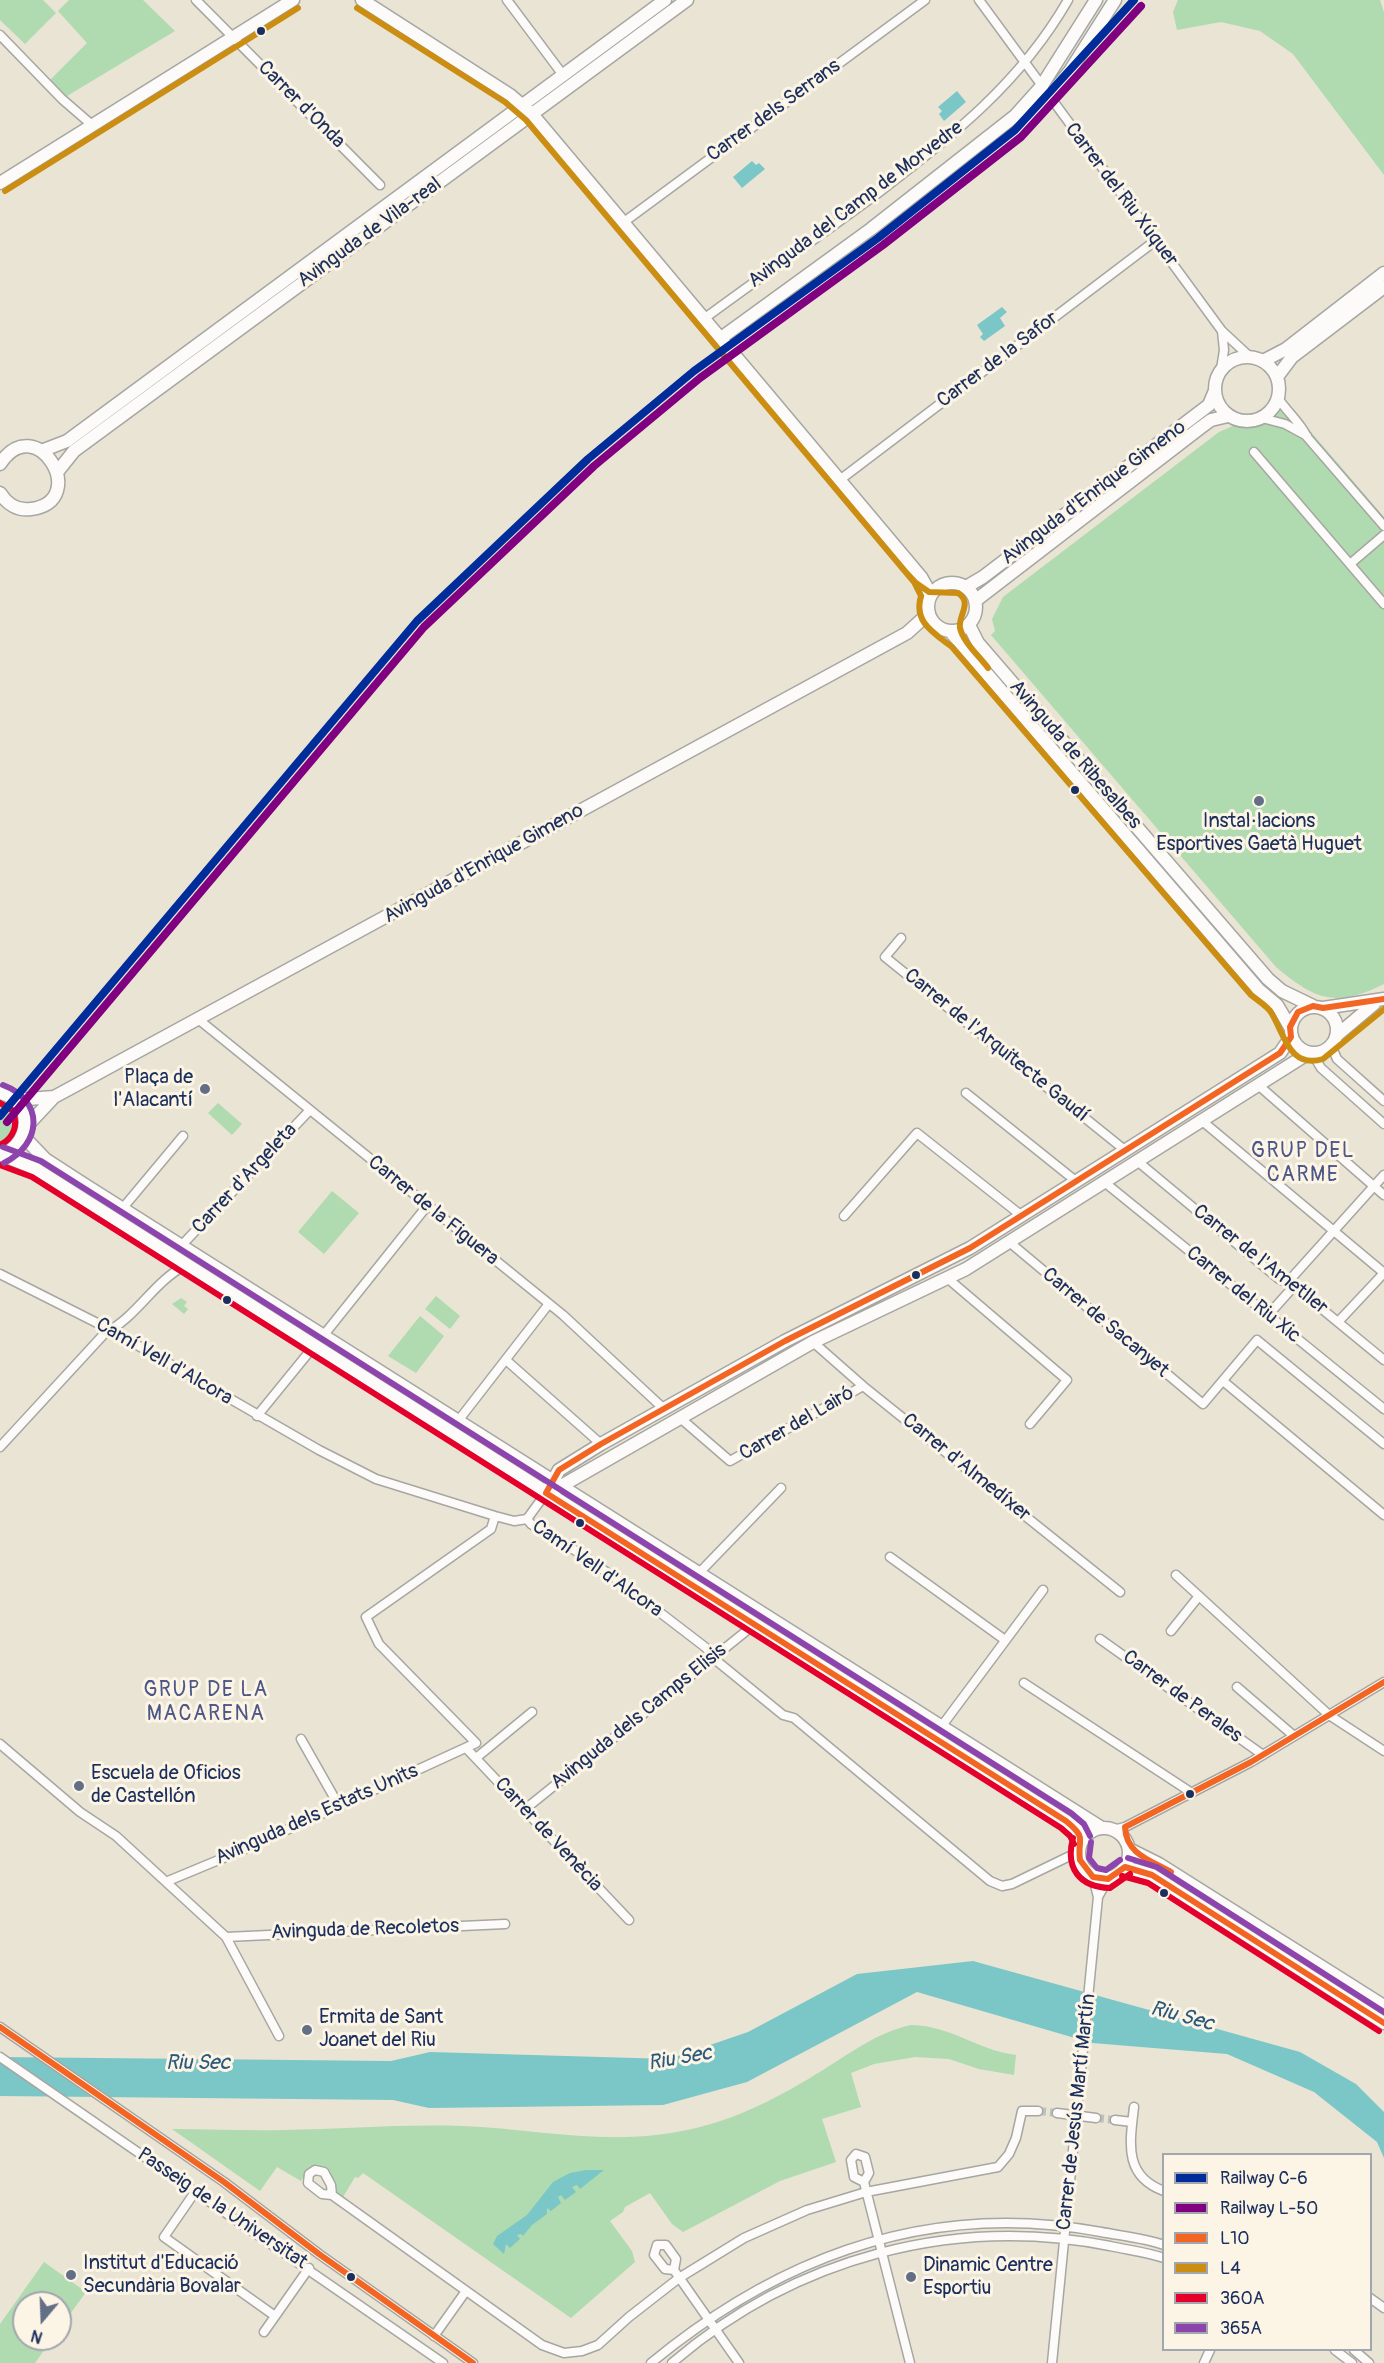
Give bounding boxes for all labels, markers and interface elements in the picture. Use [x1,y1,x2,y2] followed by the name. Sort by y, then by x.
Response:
[255,25,267,37] unlabelled marker
[703,55,845,167] street label: Carrer dels Serrans
[252,56,350,154] street label: Carrer d'Onda
[744,116,968,294] street label: Avinguda del Camp de Morvedre
[1059,119,1183,271] street label: Carrer del Riu Xúquer
[293,173,447,293] street label: Avinguda de Vila-real
[933,307,1063,413] street label: Carrer de la Safor
[997,416,1191,570] street label: Avinguda d'Enrique Gimeno
[1004,676,1146,834] street label: Avinguda de Ribesalbes
[1069,784,1081,796] unlabelled marker
[1252,794,1266,808] marker: Instal·lacions Esportives Gaetà Huguet
[380,799,588,929] street label: Avinguda d'Enrique Gimeno
[1156,810,1362,857] place label: Instal·lacions Esportives Gaetà Huguet
[899,964,1093,1128] street label: Carrer de l'Arquitecte Gaudí
[114,1066,193,1113] place label: Plaça de l'Alacantí
[198,1082,212,1096] marker: Plaça de l'Alacantí
[188,1119,302,1239] street label: Carrer d'Argeleta
[1251,1139,1355,1189] district label: GRUP DEL CARME
[363,1151,503,1271] street label: Carrer de la Figuera
[1188,1200,1332,1320] street label: Carrer de l'Ametller
[1181,1241,1305,1349] street label: Carrer del Riu Xic
[1037,1263,1173,1383] street label: Carrer de Sacanyet
[910,1269,922,1281] unlabelled marker
[221,1294,233,1306] unlabelled marker
[91,1313,237,1411] street label: Camí Vell d'Alcora
[736,1382,858,1466] street label: Carrer del Lairó
[897,1409,1035,1527] street label: Carrer d'Almedíxer
[527,1515,667,1623] street label: Camí Vell d'Alcora
[574,1517,586,1529] unlabelled marker
[546,1639,732,1795] street label: Avinguda dels Camps Elisis
[1118,1646,1246,1748] street label: Carrer de Perales
[143,1678,269,1728] district label: GRUP DE LA MACARENA
[212,1759,422,1871] street label: Avinguda dels Estats Units
[91,1762,241,1809] place label: Escuela de Oficios de Castellón
[489,1773,607,1897] street label: Carrer de Venècia
[72,1779,86,1793] marker: Escuela de Oficios de Castellón
[1184,1788,1196,1800] unlabelled marker
[1158,1887,1170,1899] unlabelled marker
[271,1915,459,1945] street label: Avinguda de Recoletos
[1053,1993,1101,2231] street label: Carrer de Jesús Martí Martín
[1148,1997,1216,2037] water label: Riu Sec
[319,2006,443,2053] place label: Ermita de Sant Joanet del Riu
[300,2023,314,2037] marker: Ermita de Sant Joanet del Riu
[646,2041,714,2077] water label: Riu Sec
[166,2051,230,2077] water label: Riu Sec
[132,2143,312,2275] street label: Passeig de la Universitat
[1162,2153,1372,2351] legend
[1220,2167,1308,2190] text: Railway C-6
[1220,2197,1318,2220] text: Railway L-50
[1220,2227,1249,2250] text: L10
[83,2252,241,2299] place label: Institut d'Educació Secundària Bovalar
[923,2254,1053,2301] place label: Dinamic Centre Esportiu
[1220,2257,1241,2280] text: L4
[64,2268,78,2282] marker: Institut d'Educació Secundària Bovalar
[904,2270,918,2284] marker: Dinamic Centre Esportiu
[345,2271,357,2283] unlabelled marker
[1220,2287,1265,2310] text: 360A
[12,2291,72,2351] north arrow
[1220,2317,1262,2340] text: 365A
[28,2325,45,2347] text: N

